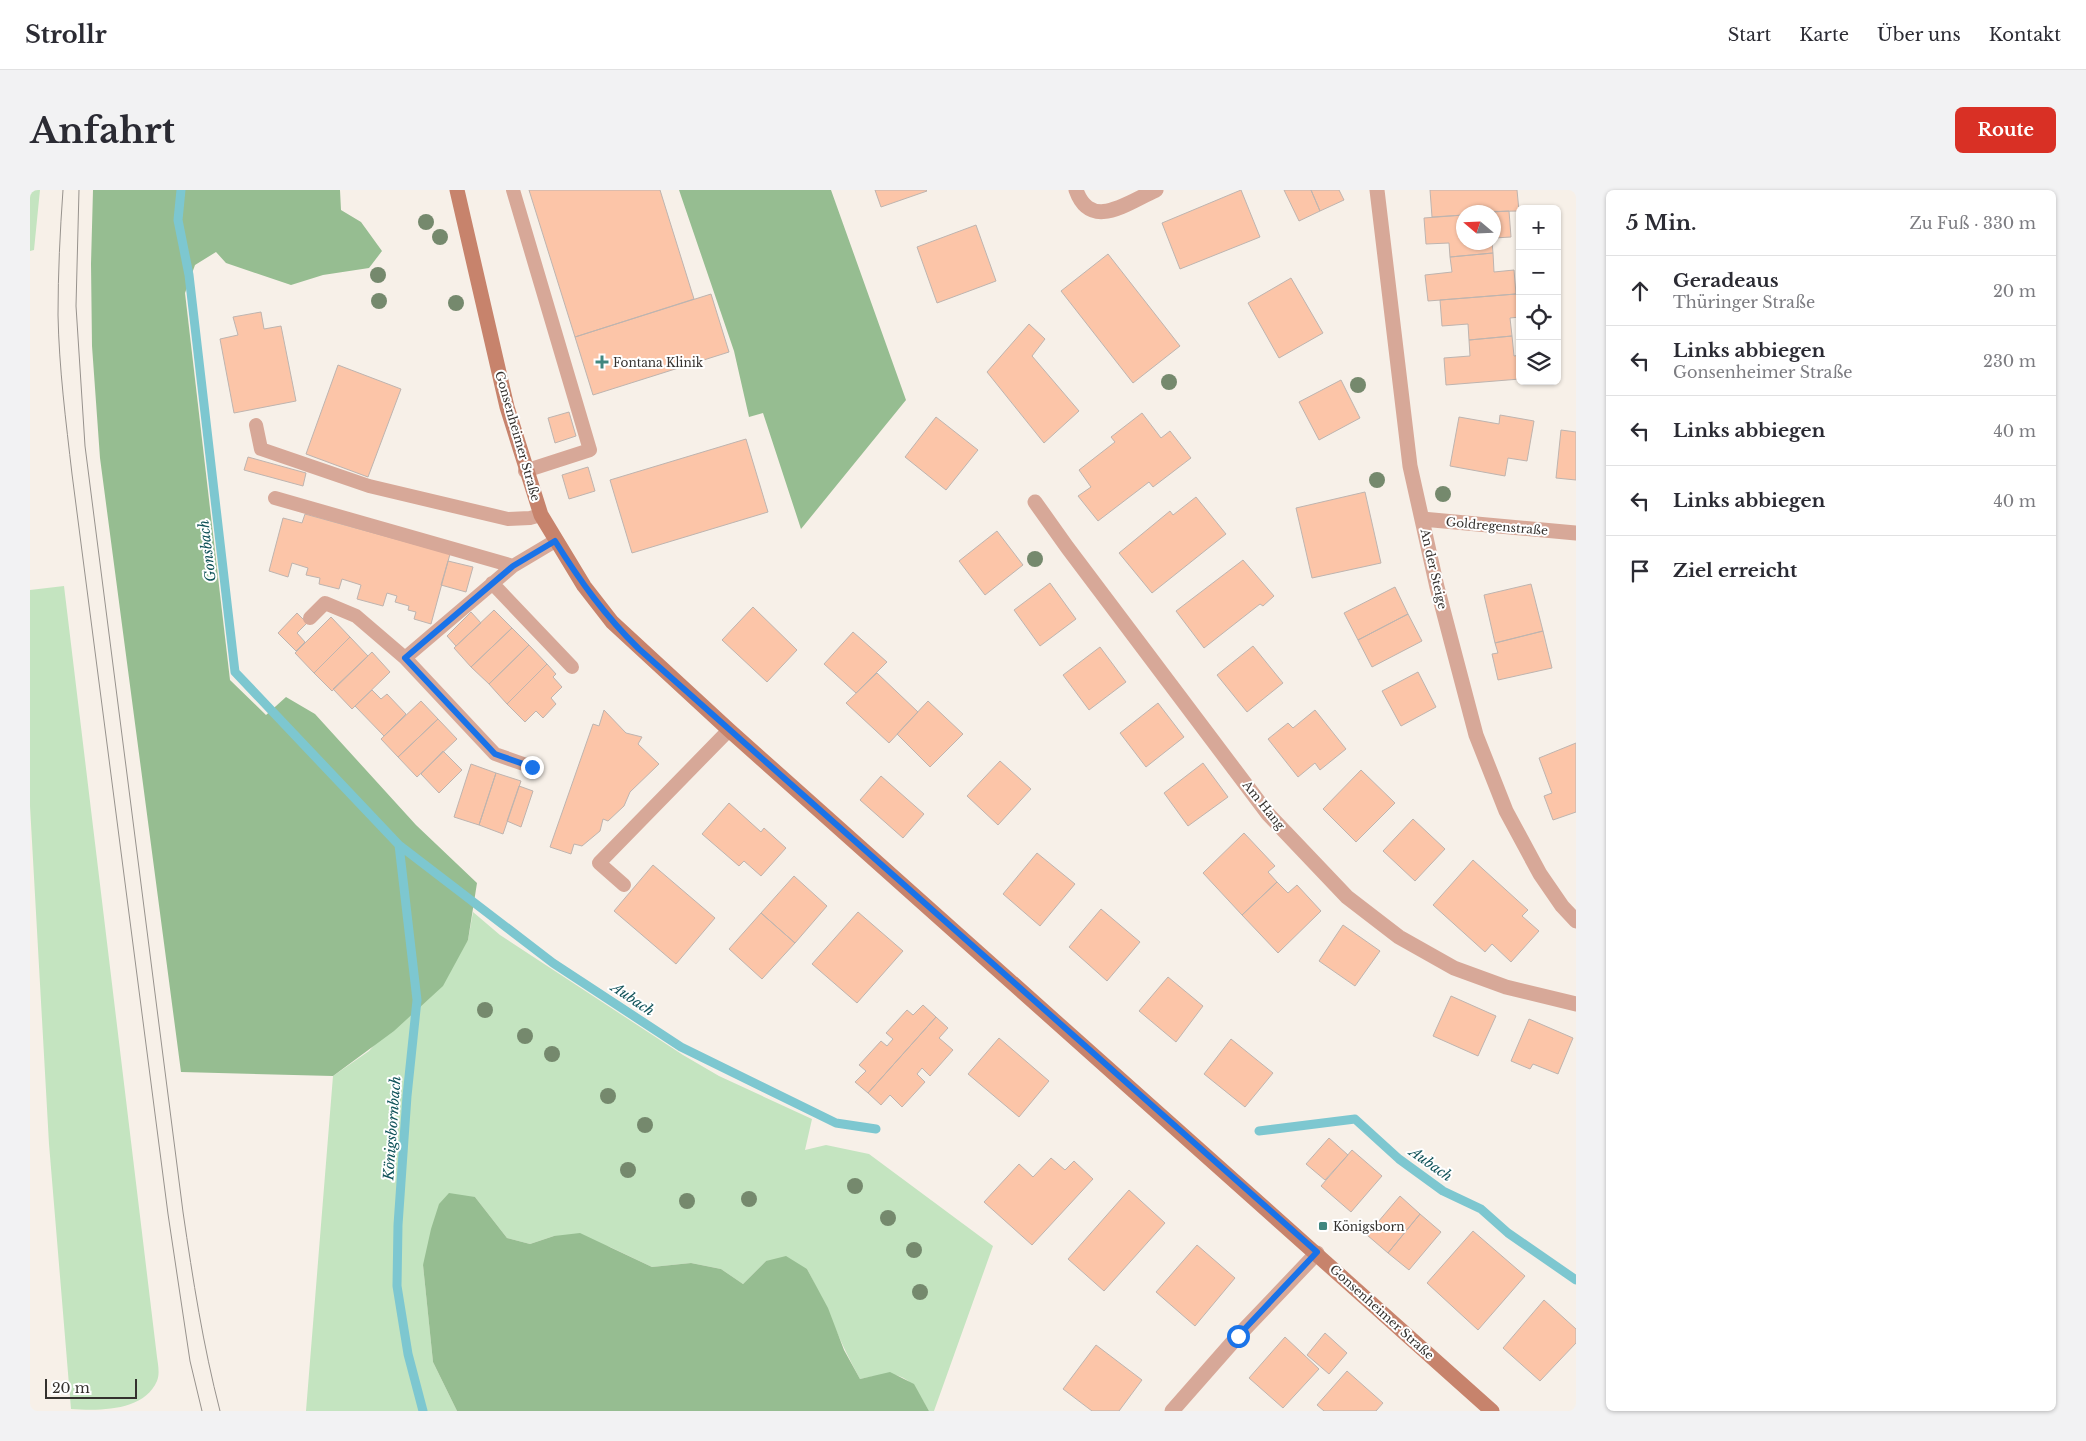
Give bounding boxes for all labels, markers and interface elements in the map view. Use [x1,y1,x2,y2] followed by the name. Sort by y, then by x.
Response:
[25,20,107,49] text: Strollr
[1728,24,1771,46] text: Start
[1799,24,1849,46] text: Karte
[1877,24,1961,46] text: Über uns
[1989,24,2061,46] text: Kontakt
[1955,107,2056,153] button: Route
[30,109,175,152] text: Anfahrt
[1456,205,1501,250] north arrow
[1516,205,1561,385] map controls
[1516,205,1561,250] button: +
[1626,210,1696,236] text: 5 Min.
[1909,213,2036,233] text: Zu Fuß · 330 m
[1516,250,1561,295] button: −
[1673,269,1779,292] text: Geradeaus
[1626,277,1654,305] icon: ahead
[1993,281,2036,301] text: 20 m
[1673,292,1815,312] text: Thüringer Straße
[1516,295,1561,340] button: locate
[1673,339,1825,362] text: Links abbiegen
[1516,340,1561,385] button: layers
[1626,347,1654,375] icon: left
[1983,351,2036,371] text: 230 m
[595,355,609,369] marker: Fontana Klinik
[613,355,704,370] place label: Fontana Klinik
[1673,362,1853,382] text: Gonsenheimer Straße
[492,369,544,503] street label: Gonsenheimer Straße
[1626,417,1654,445] icon: left
[1673,419,1825,442] text: Links abbiegen
[1993,421,2036,441] text: 40 m
[1626,487,1654,515] icon: left
[1673,489,1825,512] text: Links abbiegen
[1993,491,2036,511] text: 40 m
[1445,514,1549,538] street label: Goldregenstraße
[194,519,220,583] water label: Gonsbach
[1417,526,1451,611] street label: An der Steige
[1626,557,1654,585] icon: arrive
[1673,559,1797,582] text: Ziel erreicht
[521,756,544,779] route end
[1239,777,1289,833] street label: Am Hang
[606,977,658,1020] water label: Aubach
[379,1075,405,1182] water label: Königsbornbach
[1405,1142,1456,1185] water label: Aubach
[1333,1219,1405,1234] place label: Königsborn
[1317,1220,1329,1232] marker: Königsborn
[1327,1261,1437,1363] street label: Gonsenheimer Straße
[1227,1325,1250,1348] route start
[45,1376,138,1399] scale bar
[52,1379,90,1397] text: 20 m

